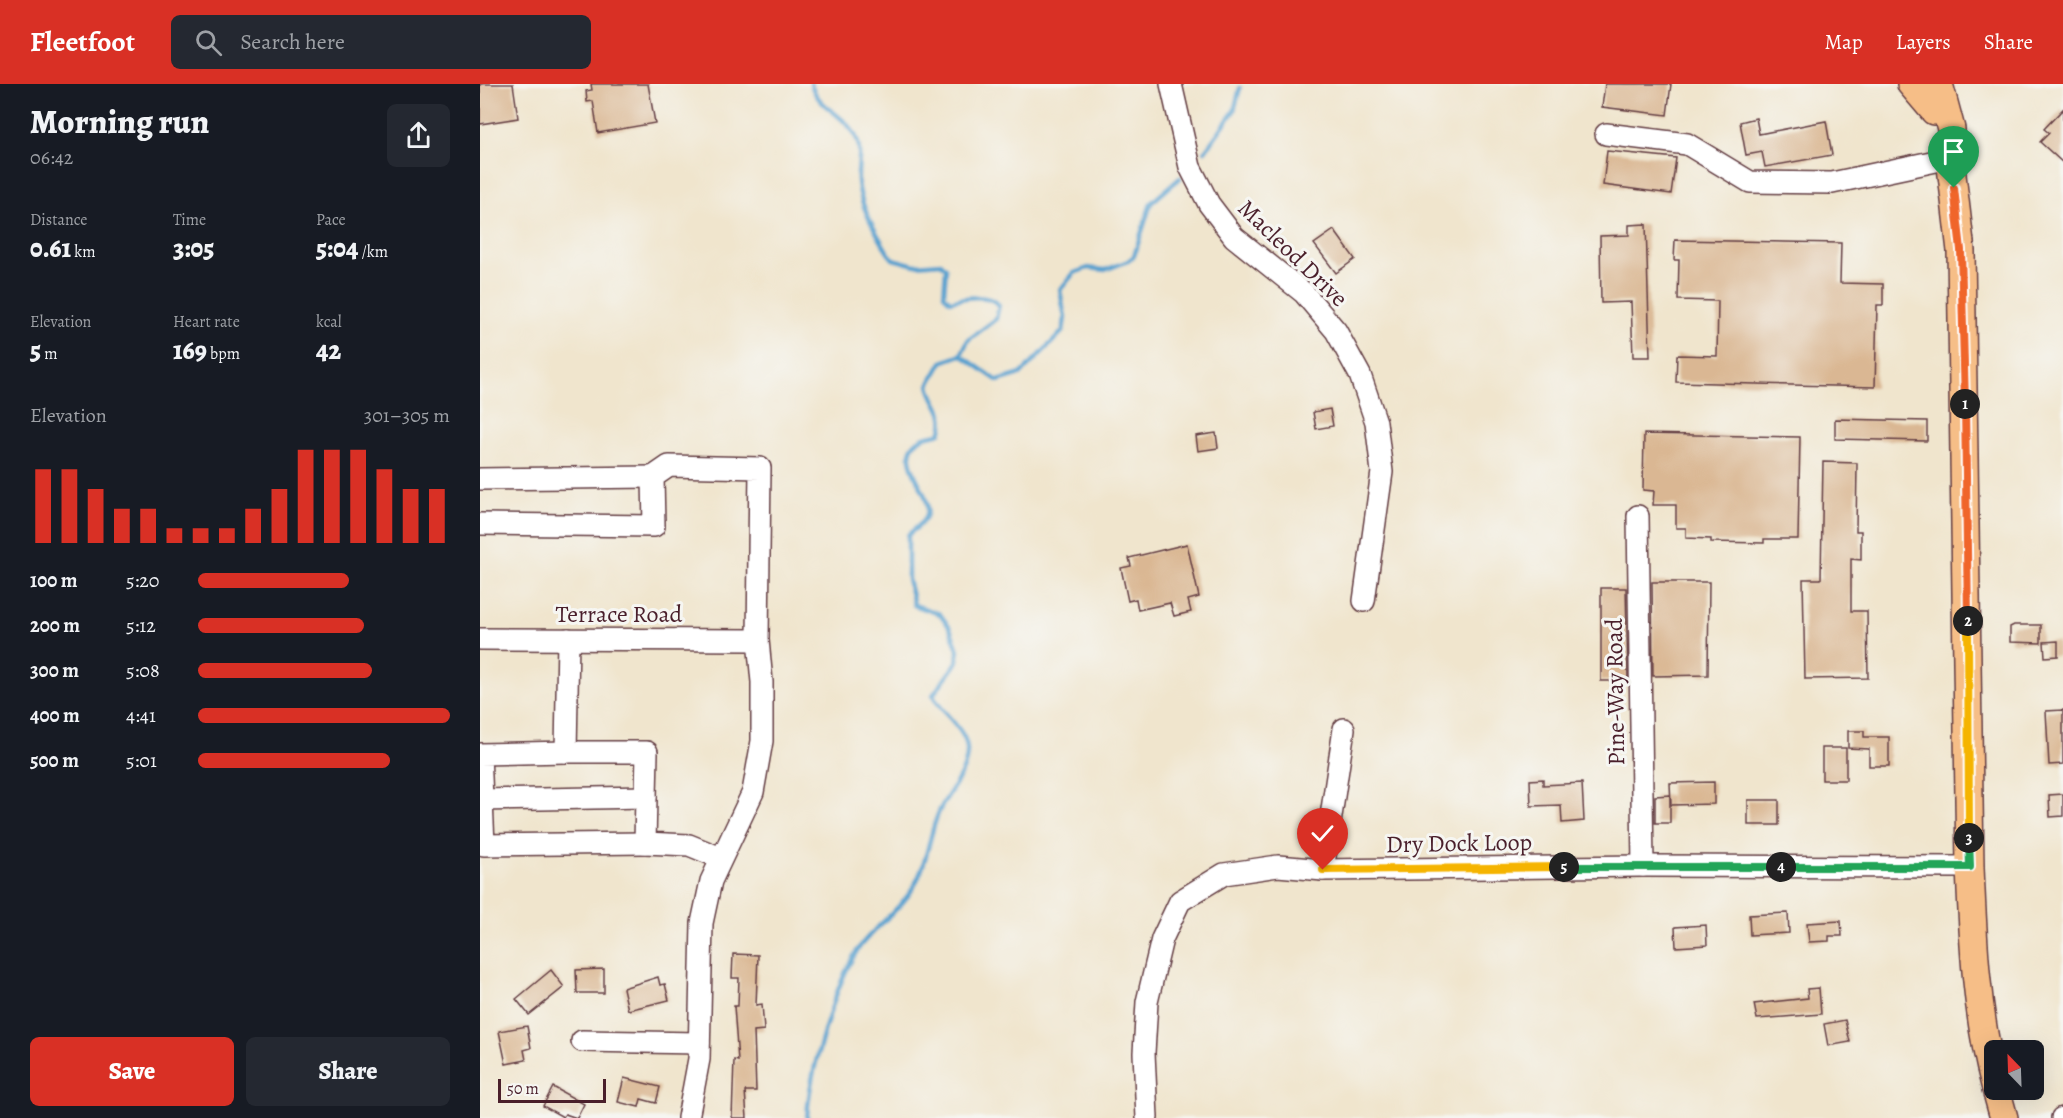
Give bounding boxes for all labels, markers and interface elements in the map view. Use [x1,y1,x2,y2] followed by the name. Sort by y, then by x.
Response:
[171,15,591,69] search box
[30,23,135,61] text: Fleetfoot
[192,26,225,59] icon: search
[240,27,345,57] text: Search here
[1824,28,1863,56] text: Map
[1896,28,1951,56] text: Layers
[1984,28,2033,56] text: Share
[30,99,209,144] text: Morning run
[387,104,450,167] button: share
[1928,126,1979,188] pin
[1937,135,1970,168] icon: arrive
[30,144,73,171] text: 06:42
[1231,192,1355,314] street label: Macleod Drive
[30,209,87,231] text: Distance
[173,209,206,231] text: Time
[316,209,346,231] text: Pace
[30,231,71,266] text: 0.61
[173,231,214,266] text: 3:05
[316,231,358,266] text: 5:04
[71,241,96,263] text: km
[358,241,388,263] text: /km
[30,311,91,333] text: Elevation
[173,311,240,333] text: Heart rate
[316,311,342,333] text: kcal
[30,333,41,368] text: 5
[173,333,207,368] text: 169
[316,333,341,368] text: 42
[41,343,58,365] text: m
[207,343,240,365] text: bpm
[1950,389,1980,419] pin: 1
[1962,393,1968,415] text: 1
[30,402,107,429] text: Elevation
[364,402,450,429] text: 301–305 m
[30,567,78,594] text: 100 m
[126,567,160,594] text: 5:20
[555,598,683,630] street label: Terrace Road
[1953,606,1983,636] pin: 2
[1964,610,1972,632] text: 2
[30,612,80,639] text: 200 m
[126,612,156,639] text: 5:12
[1598,618,1632,766] street label: Pine-Way Road
[30,657,79,684] text: 300 m
[126,657,160,684] text: 5:08
[30,702,80,729] text: 400 m
[126,702,156,729] text: 4:41
[30,747,79,774] text: 500 m
[126,747,157,774] text: 5:01
[1297,808,1348,870] pin
[1306,817,1339,850] icon: check
[1954,823,1984,853] pin: 3
[1386,826,1532,860] street label: Dry Dock Loop
[1966,827,1972,849] text: 3
[1549,852,1579,882] pin: 5
[1766,852,1796,882] pin: 4
[1561,856,1567,878] text: 5
[1777,856,1785,878] text: 4
[30,1037,234,1106] button: Save
[246,1037,450,1106] button: Share
[1984,1040,2044,1100] north arrow
[1984,1040,2044,1100] map controls
[498,1076,606,1104] scale bar
[507,1078,539,1100] text: 50 m

